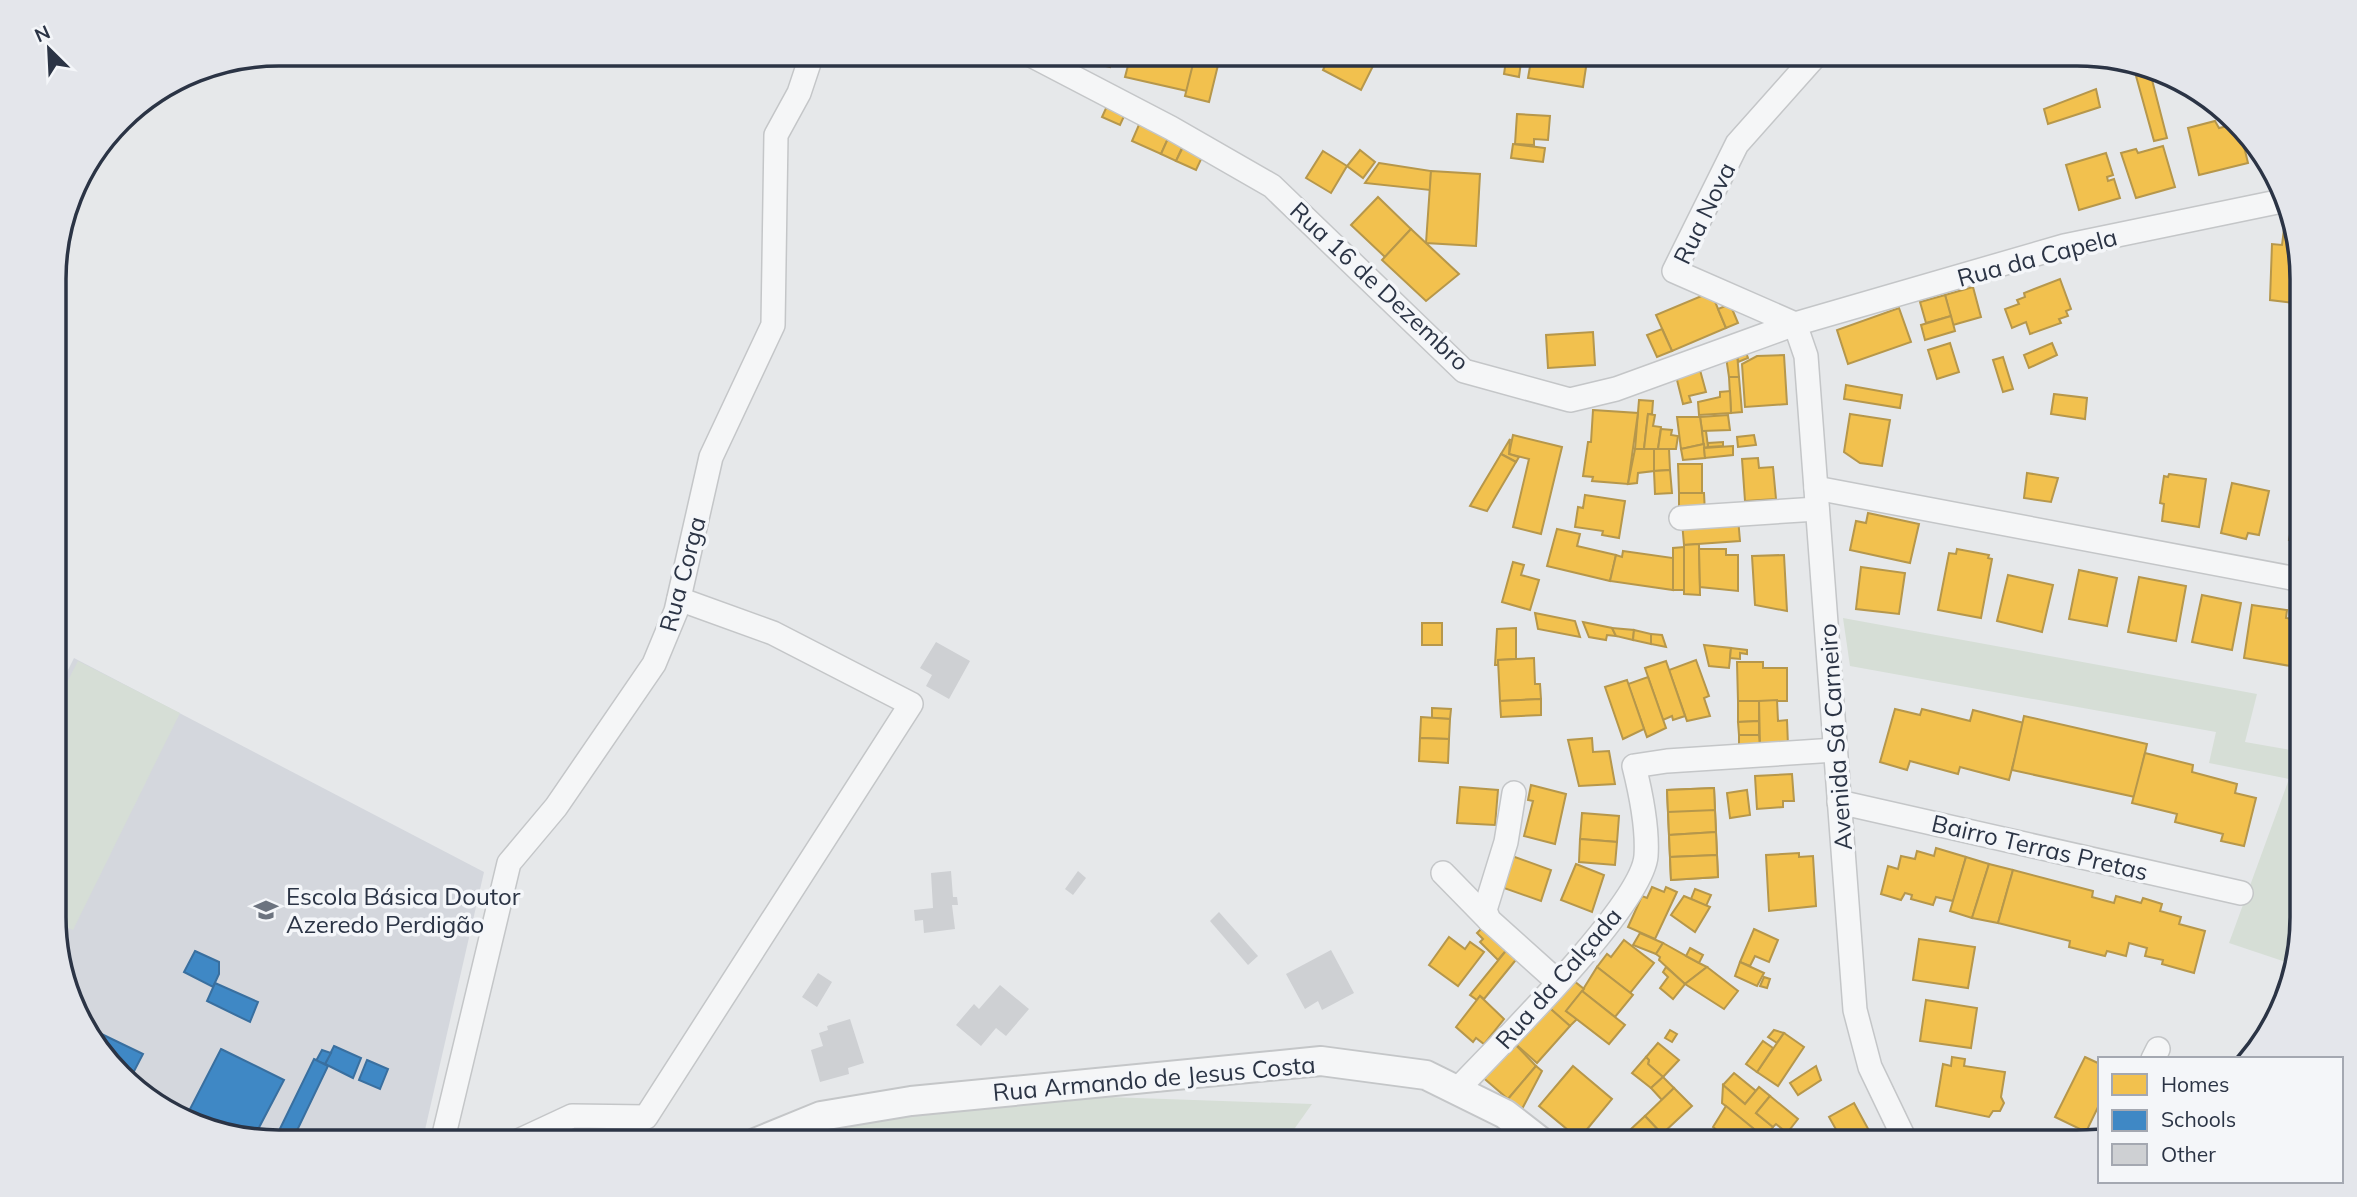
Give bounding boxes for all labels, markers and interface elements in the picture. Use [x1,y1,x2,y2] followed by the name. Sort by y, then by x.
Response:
[14,14,84,84] north arrow
[31,20,54,47] text: N
[1667,157,1741,269] street label: Rua Nova
[1284,195,1476,377] street label: Rua 16 de Dezembro
[1954,221,2120,293] street label: Rua da Capela
[652,513,712,635] street label: Rua Corga
[1812,623,1858,851] street label: Avenida Sá Carneiro
[1929,808,2151,886] street label: Bairro Terras Pretas
[286,881,521,939] place label: Escola Básica Doutor Azeredo Perdigão
[252,896,280,924] school or university icon: Escola Básica Doutor Azeredo Perdigão
[1489,901,1627,1055] street label: Rua da Calçada
[991,1049,1317,1107] street label: Rua Armando de Jesus Costa
[2098,1057,2343,1183] legend
[2161,1071,2229,1097] text: Homes
[2161,1106,2236,1132] text: Schools
[2161,1141,2216,1167] text: Other

